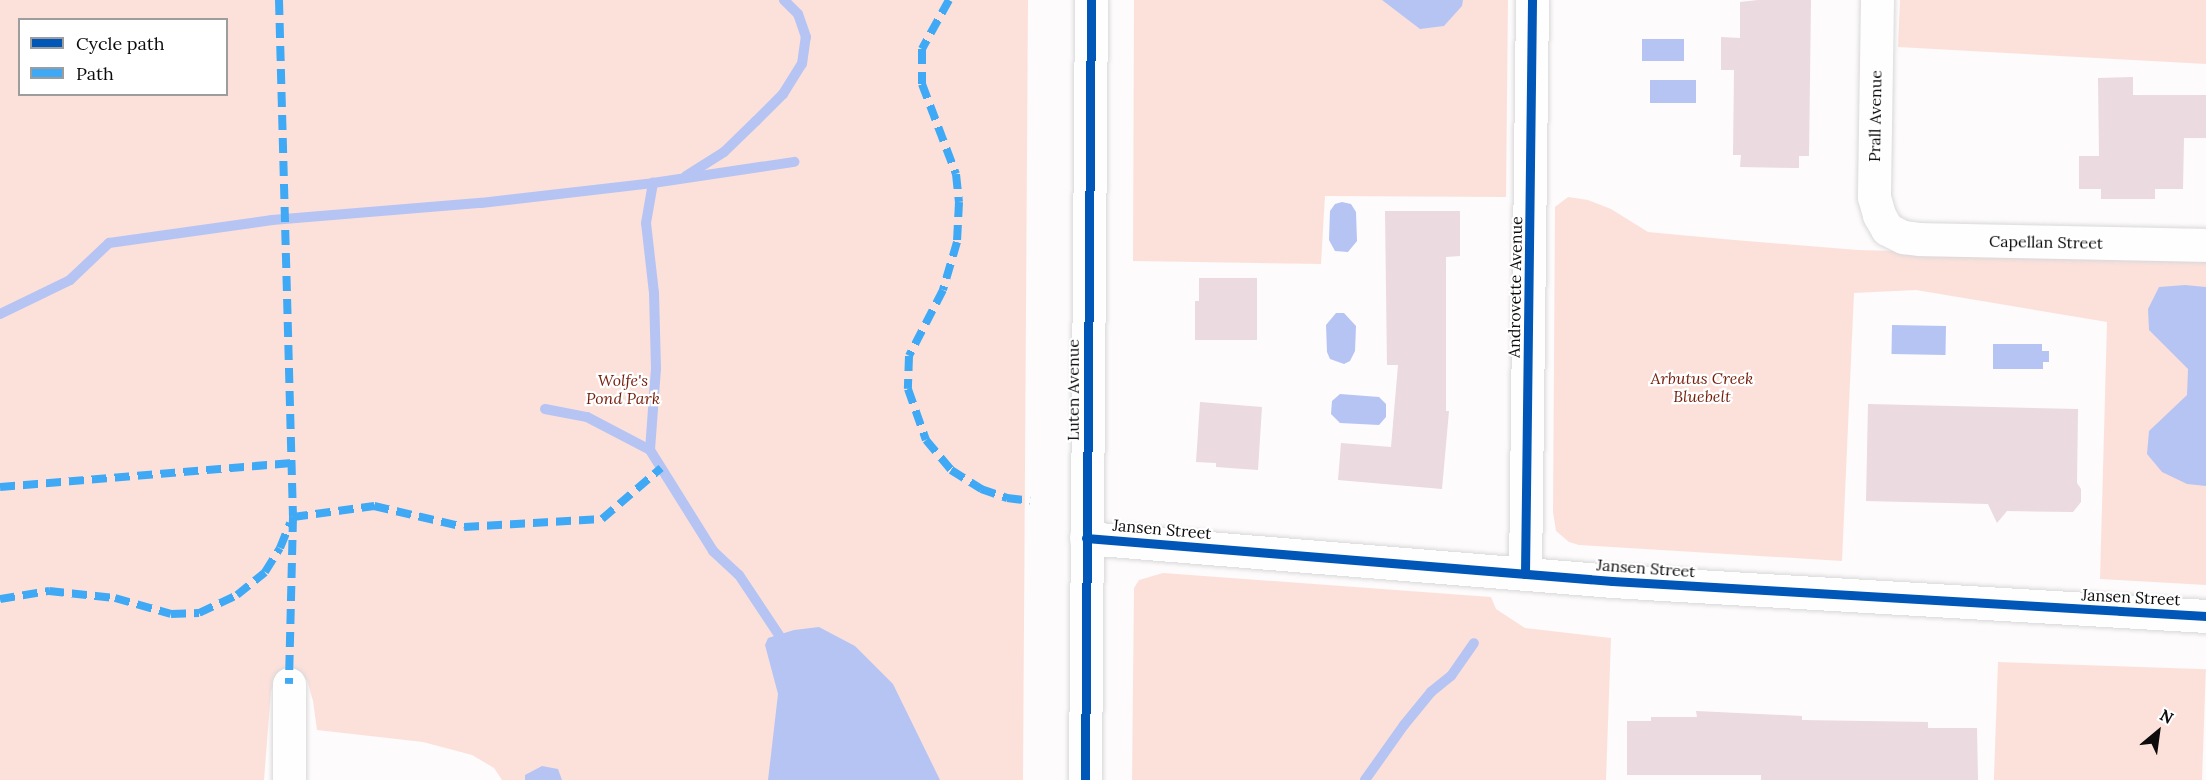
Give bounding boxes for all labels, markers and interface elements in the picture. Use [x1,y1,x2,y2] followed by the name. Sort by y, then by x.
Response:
[18,18,228,96] legend
[76,32,165,55] text: Cycle path
[76,62,114,85] text: Path
[1865,70,1885,162] street label: Prall Avenue
[1504,216,1526,358] street label: Androvette Avenue
[1989,231,2103,253] street label: Capellan Street
[1063,339,1083,441] street label: Luten Avenue
[1651,368,1753,406] park label: Arbutus Creek Bluebelt
[586,370,660,408] park label: Wolfe's Pond Park
[1112,515,1212,543] street label: Jansen Street
[1596,555,1696,581] street label: Jansen Street
[2081,585,2181,609] street label: Jansen Street
[2128,702,2188,762] north arrow
[2156,705,2177,728] text: N

